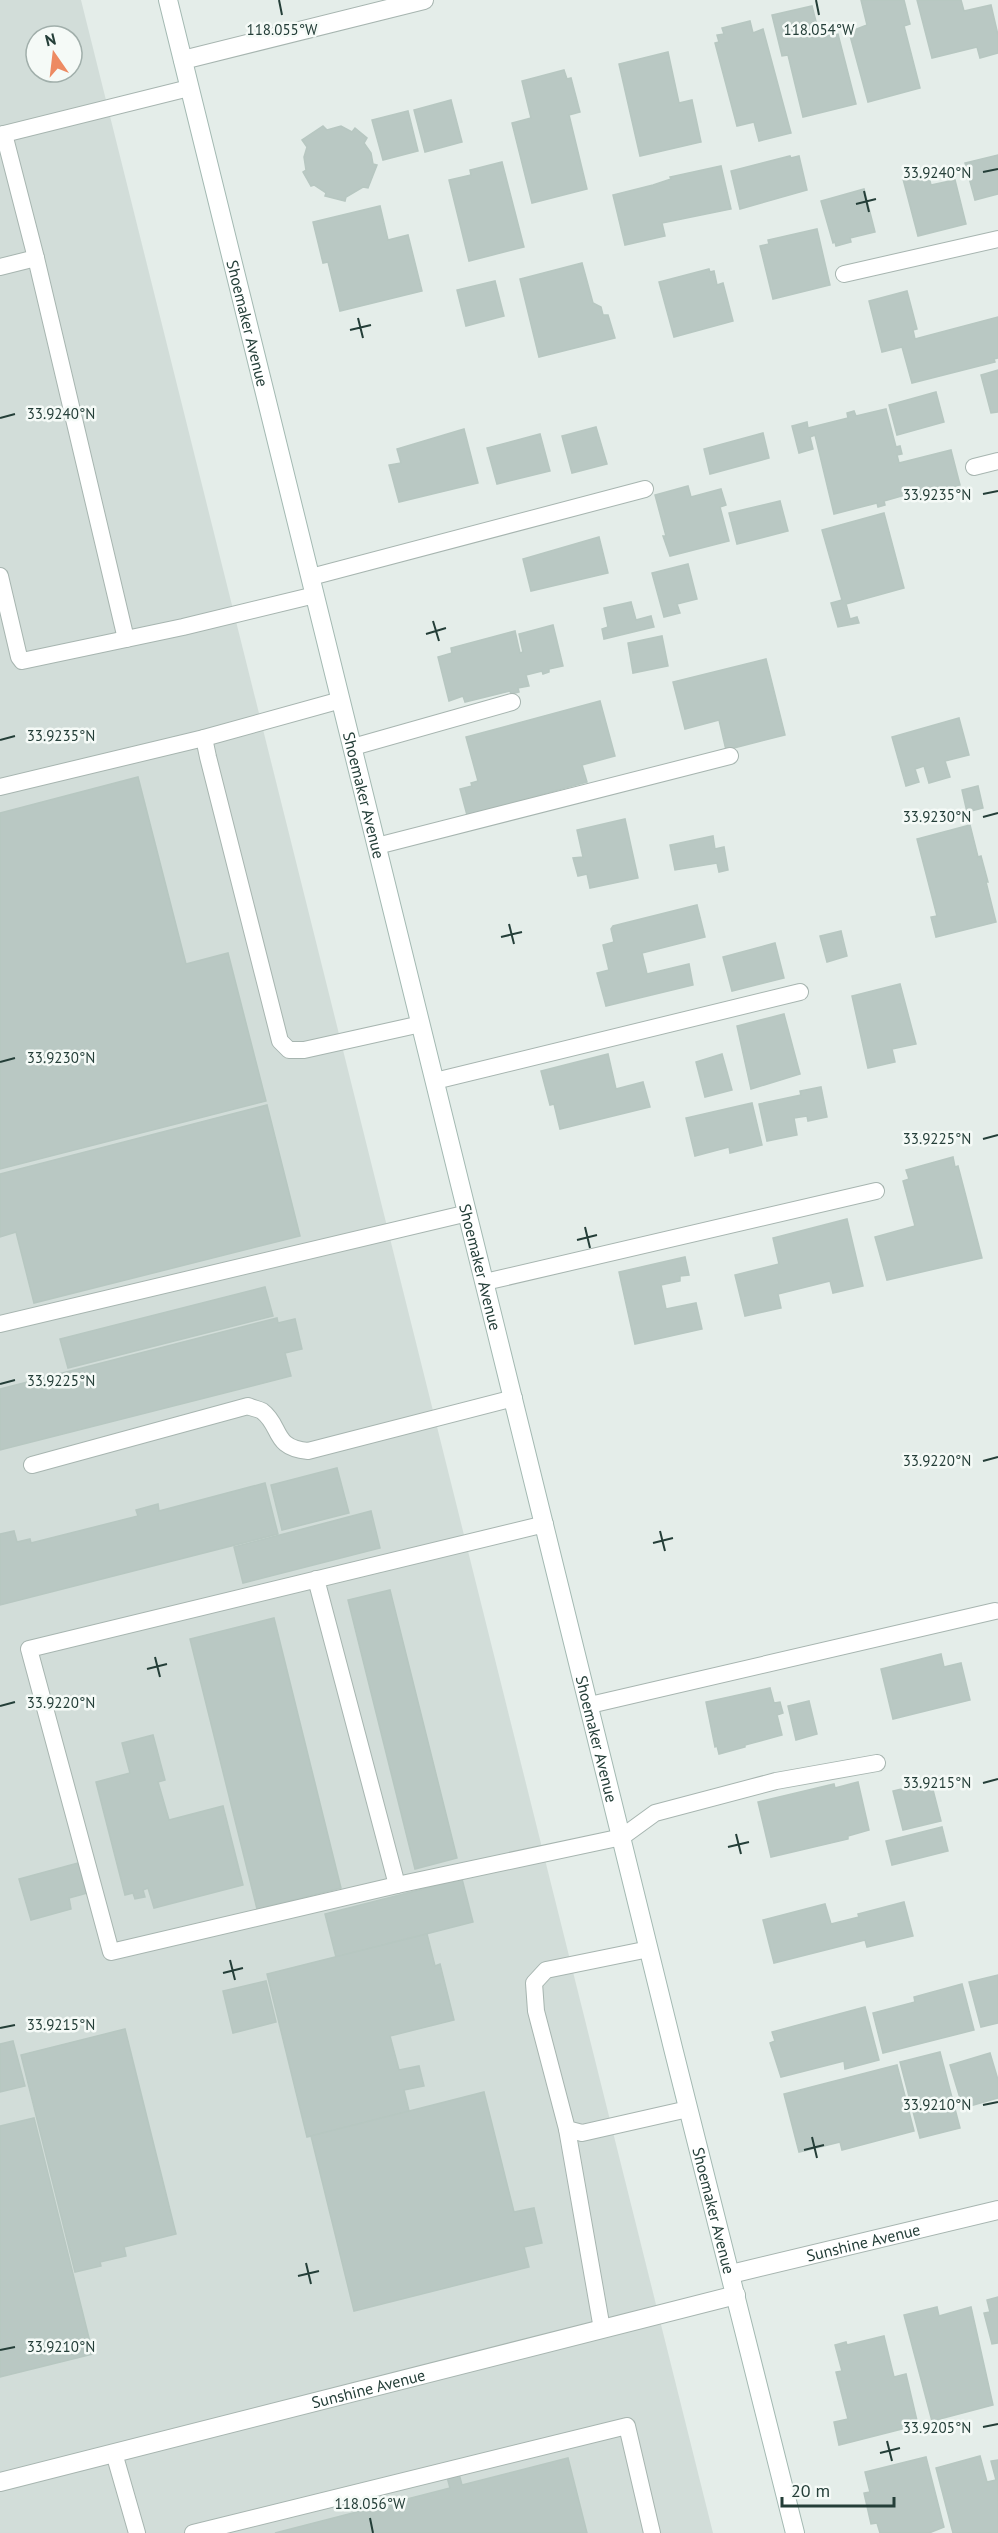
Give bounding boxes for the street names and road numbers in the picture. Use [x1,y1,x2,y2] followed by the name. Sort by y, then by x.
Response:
[222,258,273,389] street label: Shoemaker Avenue
[339,730,389,861] street label: Shoemaker Avenue
[455,1202,506,1332] street label: Shoemaker Avenue
[572,1674,622,1804] street label: Shoemaker Avenue
[688,2145,739,2276] street label: Shoemaker Avenue
[804,2219,922,2266] street label: Sunshine Avenue
[309,2364,427,2412] street label: Sunshine Avenue

